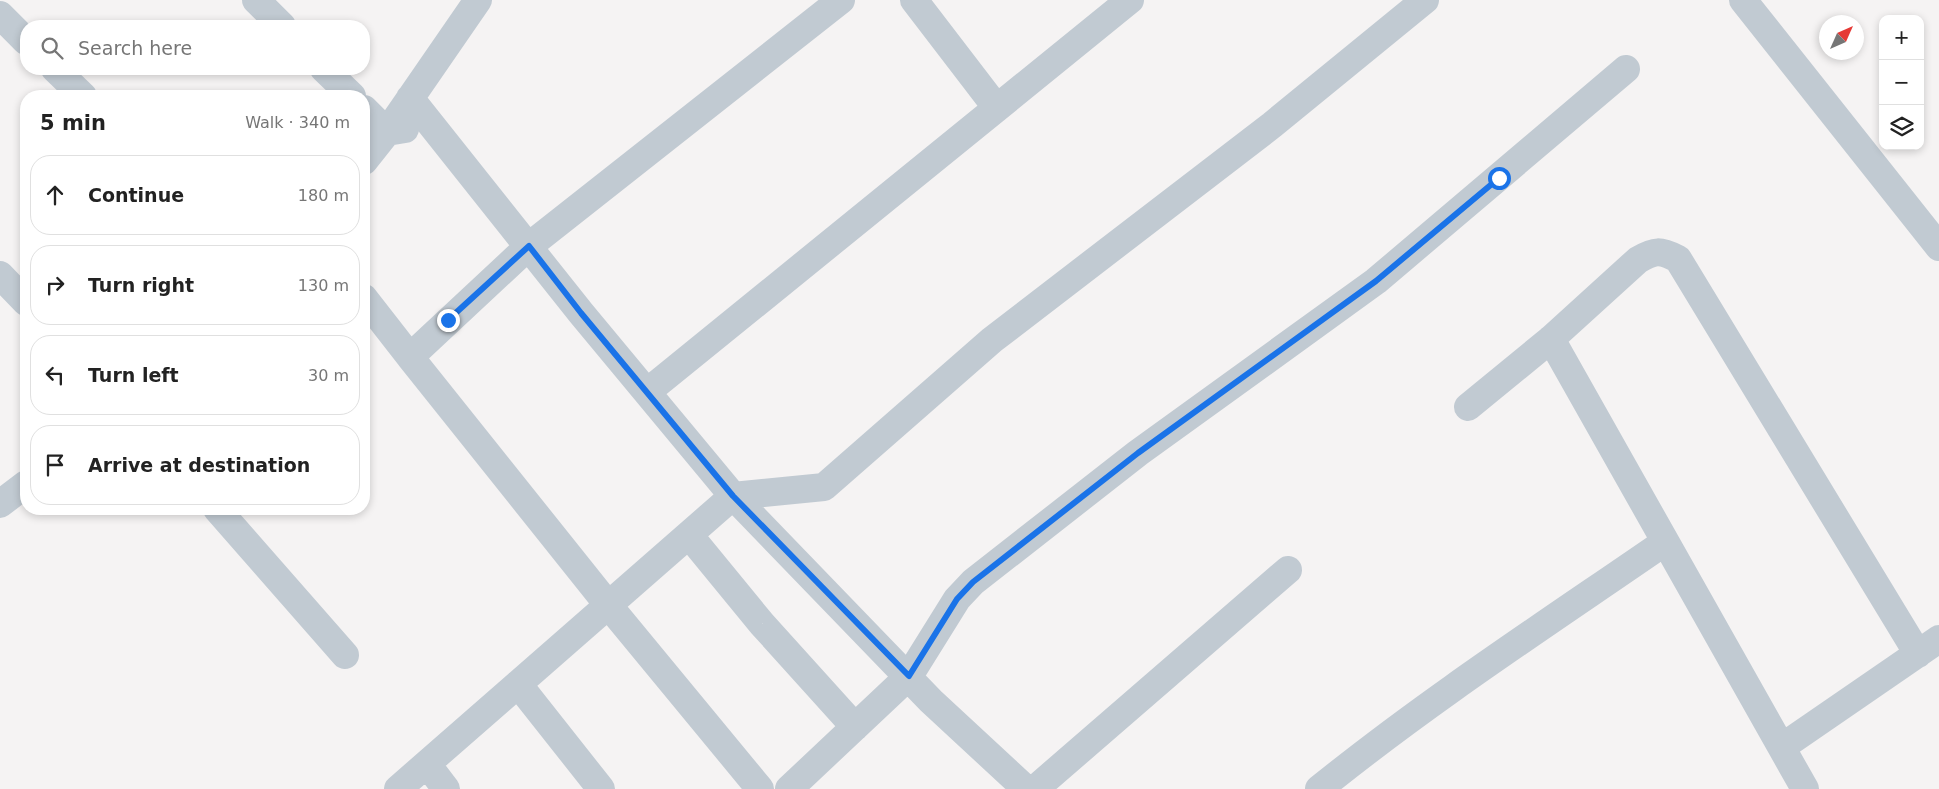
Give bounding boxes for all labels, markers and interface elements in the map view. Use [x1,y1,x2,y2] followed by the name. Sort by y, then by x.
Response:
[1819,15,1864,60] north arrow
[1879,15,1924,150] map controls
[1879,15,1924,60] button: +
[20,20,370,75] search box
[38,34,66,62] icon: search
[78,37,192,59] text: Search here
[1879,60,1924,105] button: −
[1879,105,1924,150] button: layers
[40,111,106,135] text: 5 min
[245,113,350,132] text: Walk · 340 m
[1488,167,1511,190] route start
[41,181,69,209] icon: ahead
[88,184,184,206] text: Continue
[298,186,349,205] text: 180 m
[41,271,69,299] icon: right
[88,274,194,296] text: Turn right
[298,276,349,295] text: 130 m
[437,309,460,332] route end
[41,361,69,389] icon: left
[88,364,179,386] text: Turn left
[308,366,349,385] text: 30 m
[41,451,69,479] icon: arrive
[88,454,310,476] text: Arrive at destination

